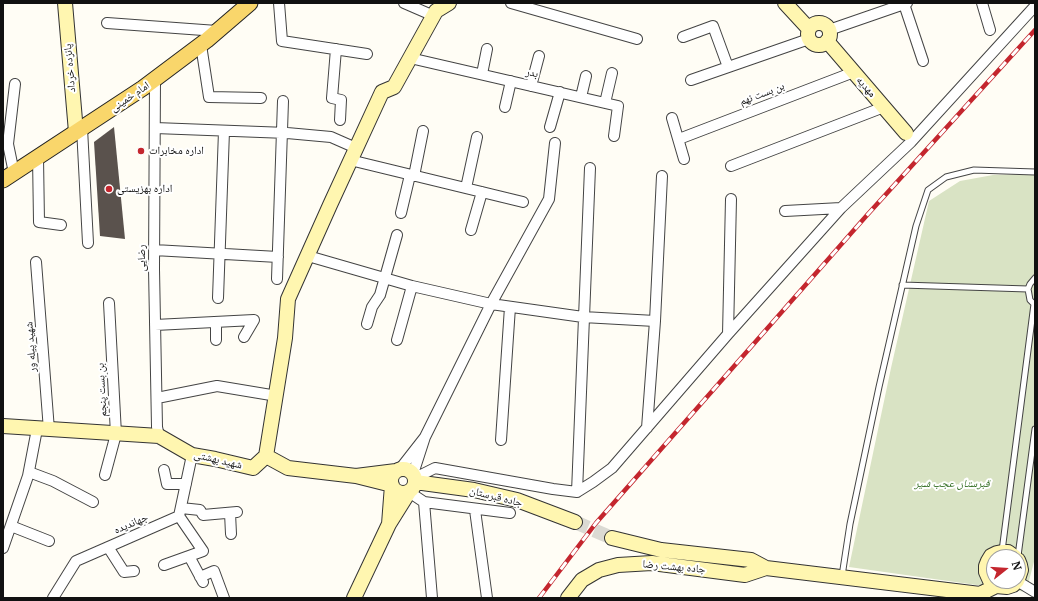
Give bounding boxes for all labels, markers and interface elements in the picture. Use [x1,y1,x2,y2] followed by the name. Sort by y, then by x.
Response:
[61,43,79,93] street label: پانزده خرداد
[524,65,540,81] street label: بدر
[853,74,879,100] street label: مهدیه
[108,79,152,115] street label: امام خمینی
[738,79,786,109] street label: بن بست نهم
[149,144,204,158] place label: اداره مخابرات
[136,146,146,156] marker: اداره مخابرات
[117,182,172,196] place label: اداره بهزیستی
[104,184,114,194] marker: اداره بهزیستی
[135,244,149,272] street label: رضایی
[23,321,39,373] street label: شهید پیله ور
[94,363,110,417] street label: بن بست پنجم
[193,448,243,472] street label: شهید بهشتی
[914,477,990,491] park label: قبرستان عجب شیر
[468,484,524,510] street label: جاده قبرستان
[112,511,150,537] street label: جهاندیده
[986,549,1026,589] north arrow
[642,558,706,576] street label: جاده بهشت رضا
[1009,560,1024,572] text: N

